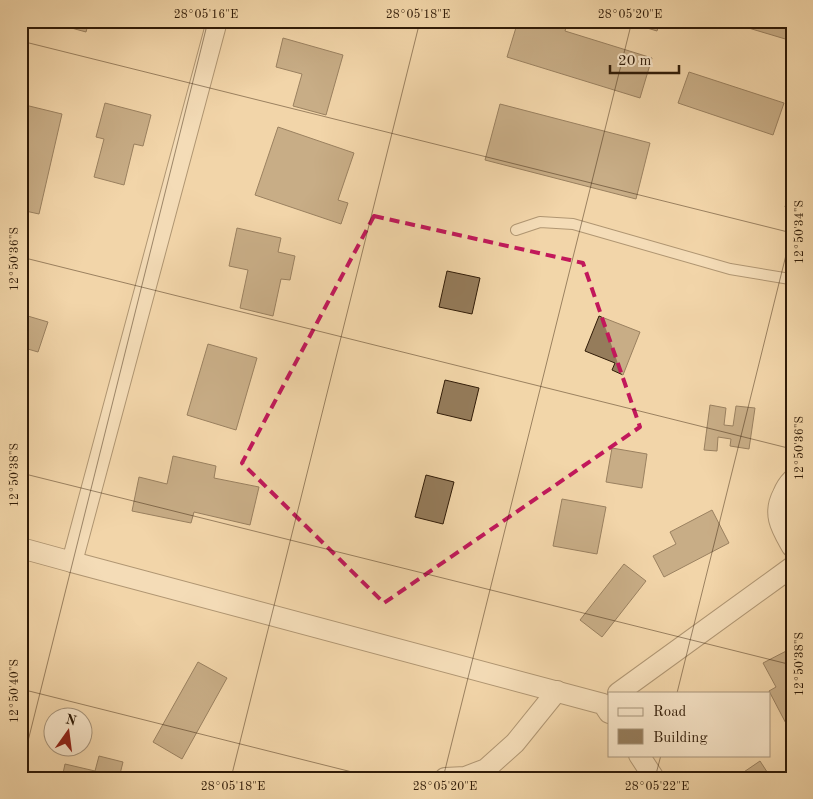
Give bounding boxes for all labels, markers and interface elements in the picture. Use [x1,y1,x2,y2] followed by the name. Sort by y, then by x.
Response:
[174,8,238,21] text: 28°05'16"E
[386,8,450,21] text: 28°05'18"E
[598,8,662,21] text: 28°05'20"E
[610,42,679,74] scale bar
[618,54,652,69] text: 20 m
[793,200,806,264] text: 12°50'34"S
[8,227,21,291] text: 12°50'36"S
[793,416,806,480] text: 12°50'36"S
[8,443,21,507] text: 12°50'38"S
[793,632,806,696] text: 12°50'38"S
[8,659,21,723] text: 12°50'40"S
[608,692,770,756] legend
[653,705,687,720] text: Road
[42,706,92,756] north arrow
[64,712,78,729] text: N
[653,731,708,746] text: Building
[201,780,265,793] text: 28°05'18"E
[413,780,477,793] text: 28°05'20"E
[625,780,689,793] text: 28°05'22"E

